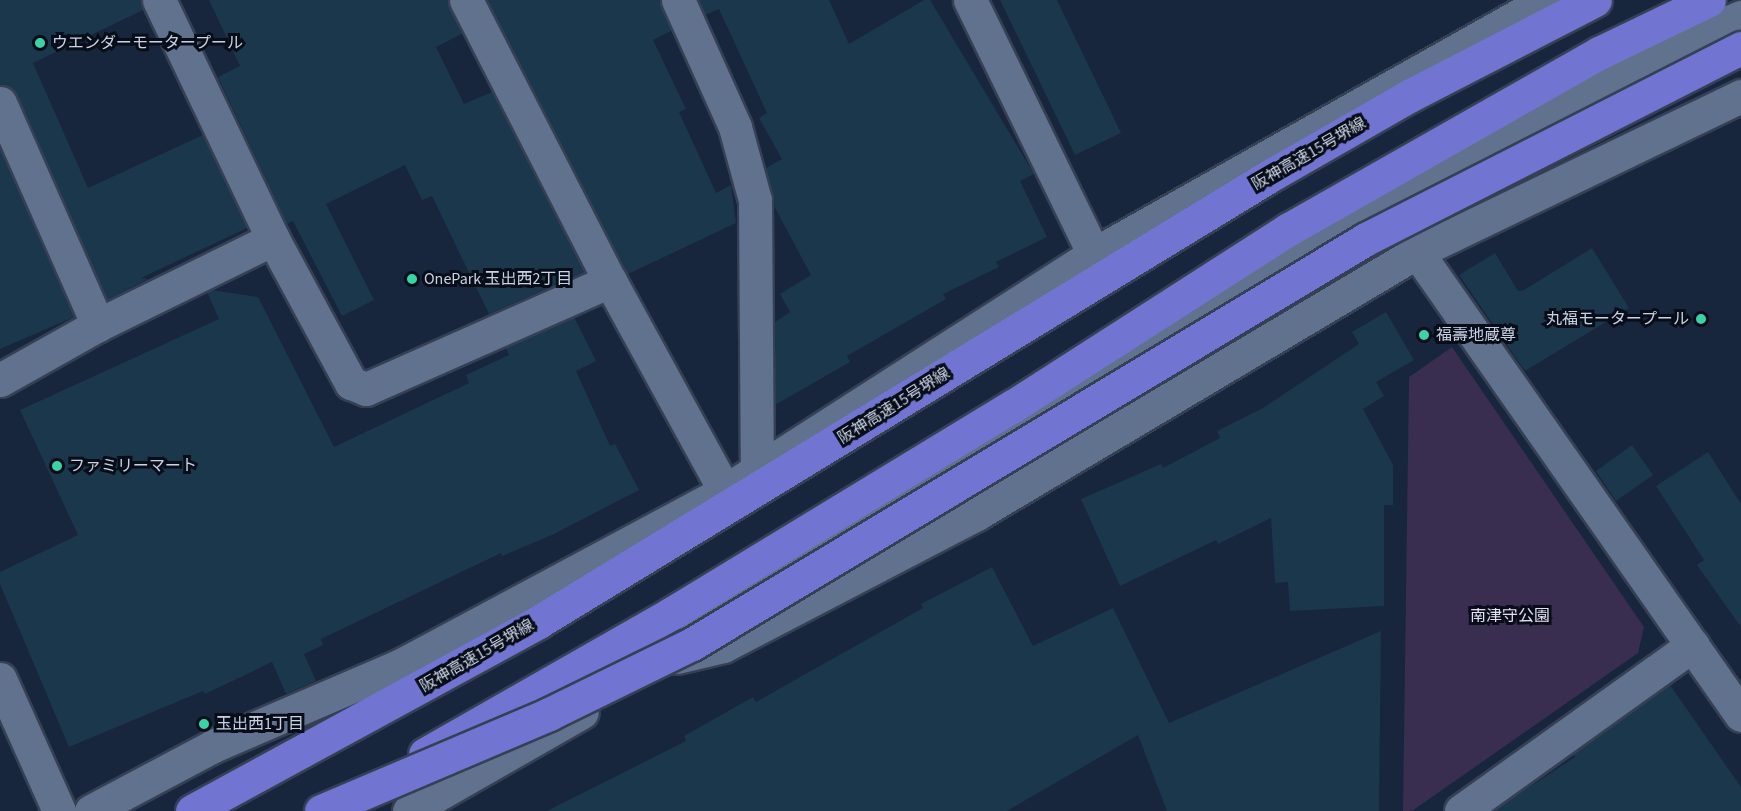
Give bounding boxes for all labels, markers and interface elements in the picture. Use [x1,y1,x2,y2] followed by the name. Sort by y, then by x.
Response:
[52,33,244,53] place label: ウエンダーモータープール
[33,36,47,50] marker: ウエンダーモータープール
[1249,114,1369,194] street label: 阪神高速15号堺線
[424,269,572,289] place label: OnePark 玉出西2丁目
[405,272,419,286] marker: OnePark 玉出西2丁目
[1545,309,1689,329] place label: 丸福モータープール
[1694,312,1708,326] marker: 丸福モータープール
[1436,325,1516,345] place label: 福壽地蔵尊
[1417,328,1431,342] marker: 福壽地蔵尊
[835,364,953,448] street label: 阪神高速15号堺線
[69,456,197,476] place label: ファミリーマート
[50,459,64,473] marker: ファミリーマート
[1470,606,1550,626] park label: 南津守公園
[417,616,537,696] street label: 阪神高速15号堺線
[216,714,304,734] place label: 玉出西1丁目
[197,717,211,731] marker: 玉出西1丁目

